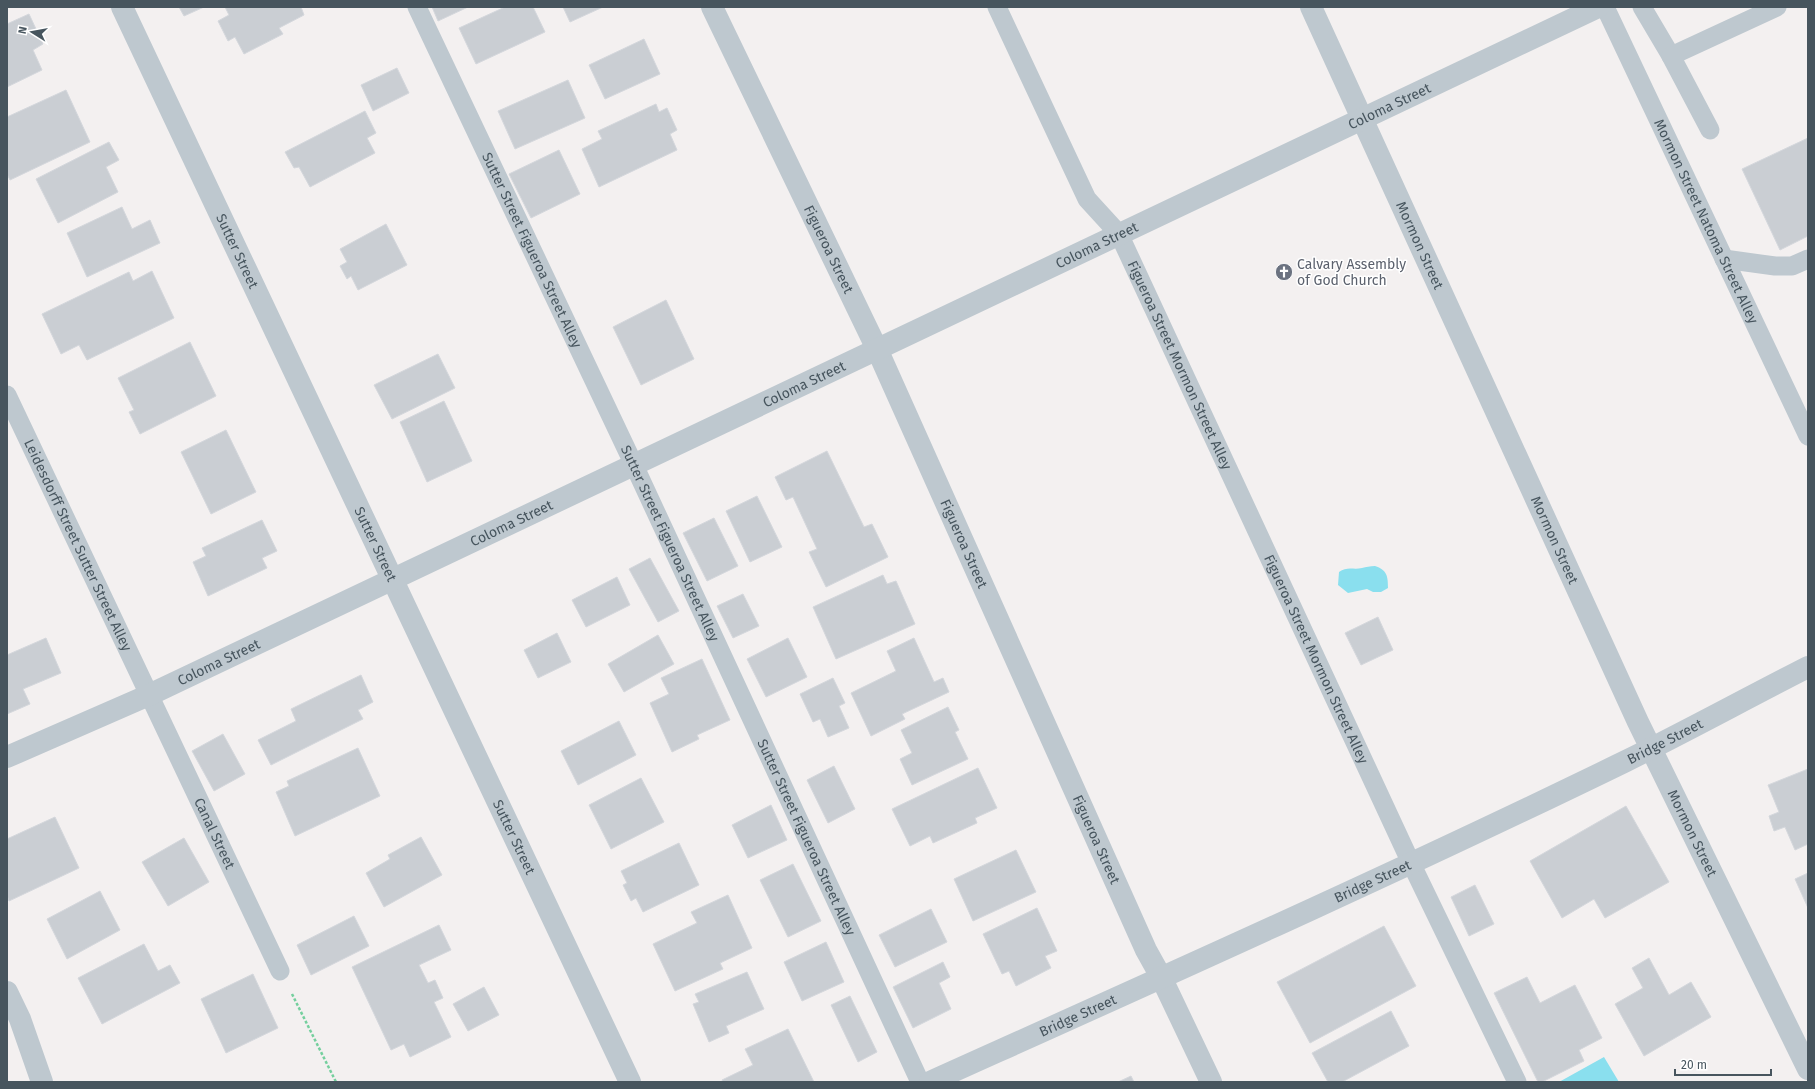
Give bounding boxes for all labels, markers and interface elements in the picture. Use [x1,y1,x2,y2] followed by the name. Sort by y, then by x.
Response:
[12,12,52,52] north arrow
[16,25,30,35] text: N
[1345,79,1434,133] street label: Coloma Street
[1651,116,1762,326] street label: Mormon Street Natoma Street Alley
[479,150,586,351] street label: Sutter Street Figueroa Street Alley
[1393,199,1448,293] street label: Mormon Street
[800,202,858,297] street label: Figueroa Street
[212,211,263,292] street label: Sutter Street
[1053,218,1142,272] street label: Coloma Street
[1297,256,1406,289] place label: Calvary Assembly of God Church
[1124,258,1236,472] street label: Figueroa Street Mormon Street Alley
[1274,262,1294,282] church icon: Calvary Assembly of God Church
[760,357,849,411] street label: Coloma Street
[21,436,136,654] street label: Leidesdorff Street Sutter Street Alley
[617,442,723,644] street label: Sutter Street Figueroa Street Alley
[1527,493,1583,587] street label: Mormon Street
[467,496,556,550] street label: Coloma Street
[937,497,992,592] street label: Figueroa Street
[351,504,401,585] street label: Sutter Street
[1260,552,1372,766] street label: Figueroa Street Mormon Street Alley
[175,635,263,689] street label: Coloma Street
[1624,714,1706,768] street label: Bridge Street
[754,736,859,938] street label: Sutter Street Figueroa Street Alley
[1664,787,1721,880] street label: Mormon Street
[1069,792,1124,887] street label: Figueroa Street
[191,795,239,872] street label: Canal Street
[489,797,540,878] street label: Sutter Street
[1331,856,1414,906] street label: Bridge Street
[1037,990,1120,1040] street label: Bridge Street
[1675,1051,1771,1077] scale bar
[1681,1058,1707,1072] text: 20 m

